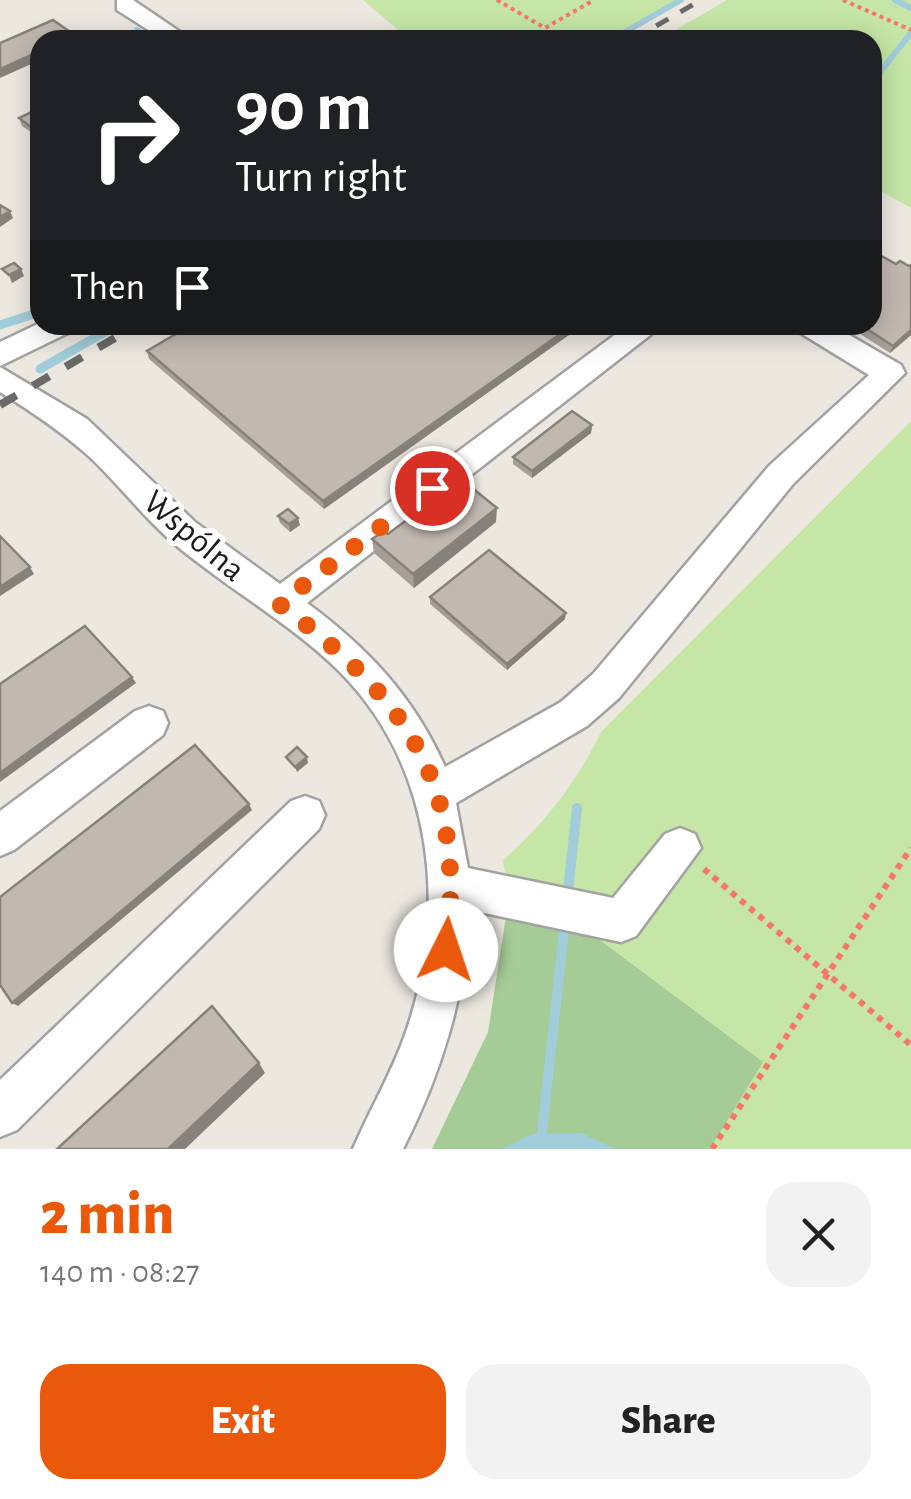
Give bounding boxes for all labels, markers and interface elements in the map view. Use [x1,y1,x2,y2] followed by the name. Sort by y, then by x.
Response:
[70,70,200,200] icon: right
[235,73,372,143] text: 90 m
[235,155,407,200] text: Turn right
[165,260,220,315] icon: arrive
[70,269,145,307] text: Then
[390,446,475,531] pin
[405,461,460,516] icon: arrive
[137,484,251,588] street label: Wspólna
[394,898,498,1002] position arrow
[766,1182,871,1287] button: close
[40,1185,174,1245] text: 2 min
[40,1256,199,1288] text: 140 m · 08:27
[40,1364,446,1479] button: Exit
[466,1364,871,1479] button: Share

